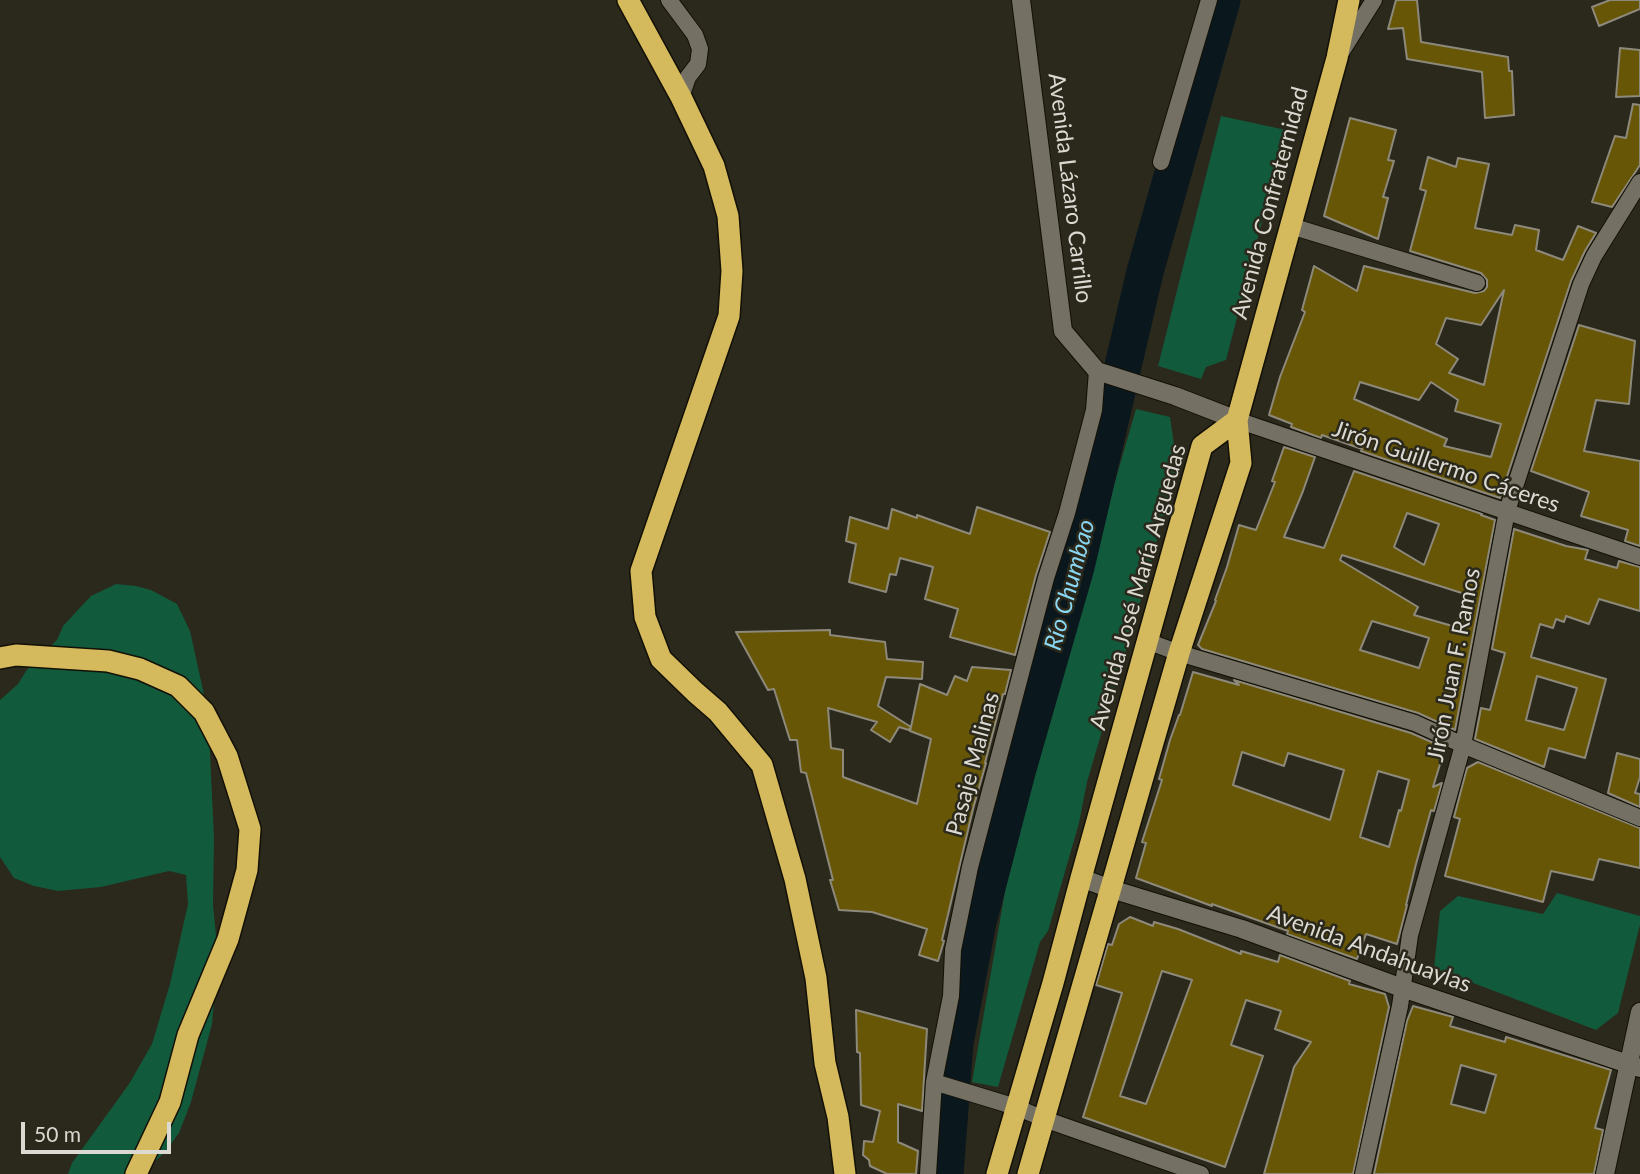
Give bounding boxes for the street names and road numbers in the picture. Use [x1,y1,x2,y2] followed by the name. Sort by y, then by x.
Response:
[1042,71,1098,305] street label: Avenida Lázaro Carrillo
[1226,84,1314,322] street label: Avenida Confraternidad
[1329,415,1563,519] street label: Jirón Guillermo Cáceres
[1084,441,1192,733] street label: Avenida José María Arguedas
[1422,566,1486,764] street label: Jirón Juan F. Ramos
[941,689,1005,839] street label: Pasaje Malinas
[1263,899,1475,999] street label: Avenida Andahuaylas

